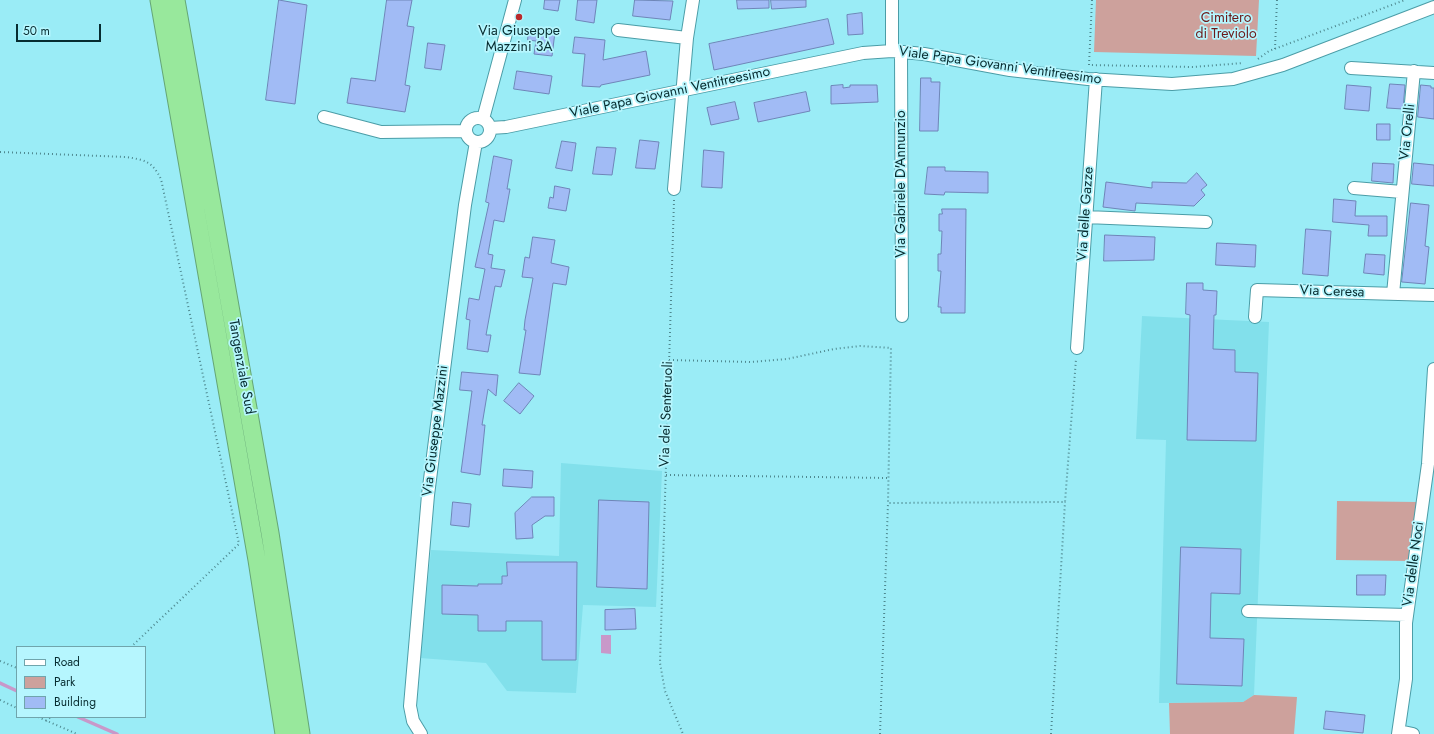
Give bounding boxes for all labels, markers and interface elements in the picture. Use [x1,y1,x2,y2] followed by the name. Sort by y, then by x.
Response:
[1195,11,1257,44] park label: Cimitero di Treviolo
[514,12,524,22] marker: Via Giuseppe Mazzini 3A
[18,16,103,42] scale bar
[23,22,50,40] text: 50 m
[478,24,560,56] place label: Via Giuseppe Mazzini 3A
[898,43,1102,89] street label: Viale Papa Giovanni Ventitreesimo
[568,64,772,122] street label: Viale Papa Giovanni Ventitreesimo
[1397,103,1419,161] street label: Via Orelli
[894,110,910,258] street label: Via Gabriele D'Annunzio
[1074,166,1098,262] street label: Via delle Gazze
[1299,282,1365,302] street label: Via Ceresa
[224,318,258,416] street label: Tangenziale Sud
[657,361,677,467] street label: Via dei Senteruoli
[420,365,452,497] street label: Via Giuseppe Mazzini
[1400,520,1428,608] street label: Via delle Noci
[16,646,146,718] legend
[54,653,80,671] text: Road
[54,673,75,691] text: Park
[54,693,96,711] text: Building

